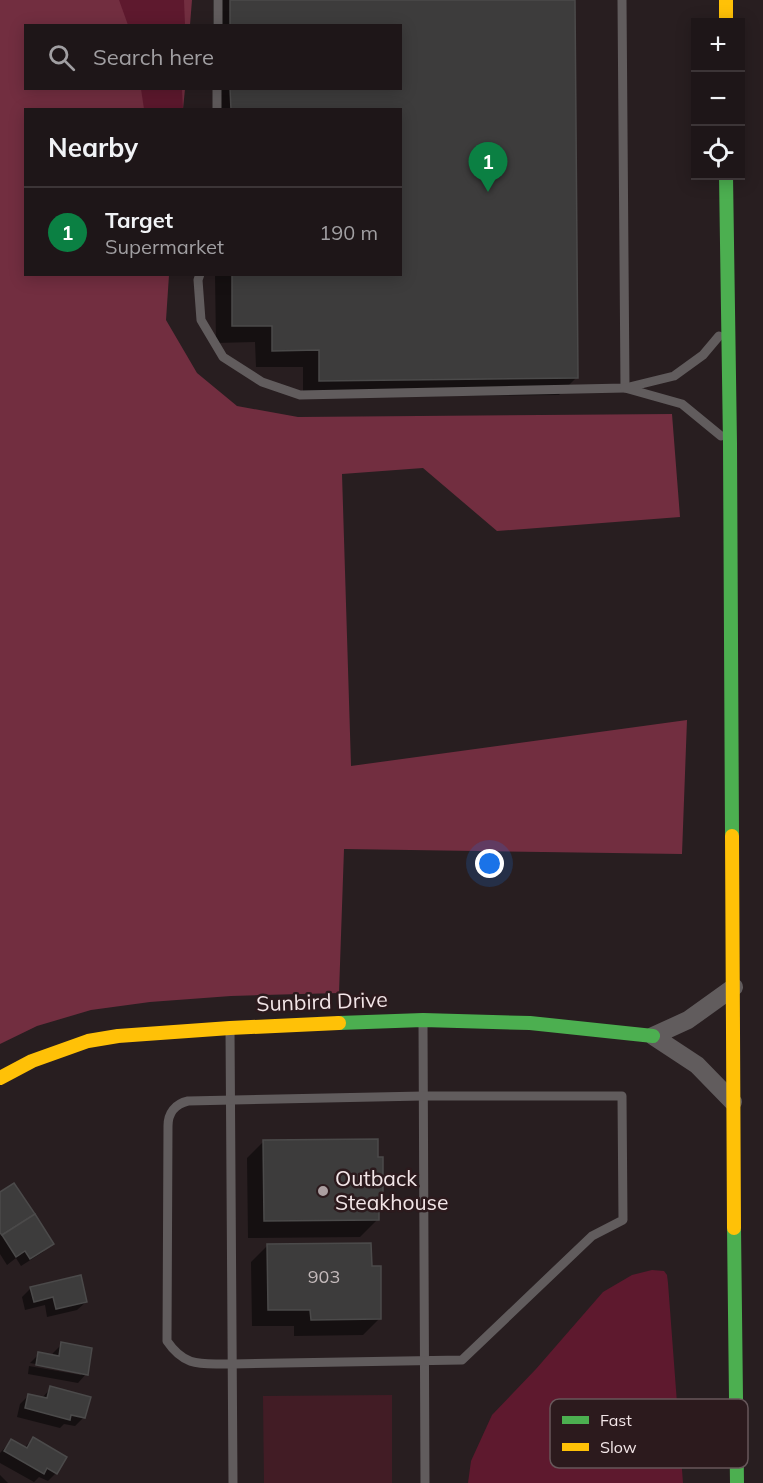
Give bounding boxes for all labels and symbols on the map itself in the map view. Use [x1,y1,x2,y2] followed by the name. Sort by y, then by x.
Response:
[468,142,508,192] pin: 1
[475,849,504,878] your location
[256,986,388,1016] street label: Sunbird Drive
[335,1165,448,1215] place label: Outback Steakhouse
[316,1184,330,1198] marker: Outback Steakhouse
[308,1265,340,1288] house number: 903
[550,1399,748,1468] legend
[600,1410,632,1430] text: Fast
[600,1437,637,1457] text: Slow

